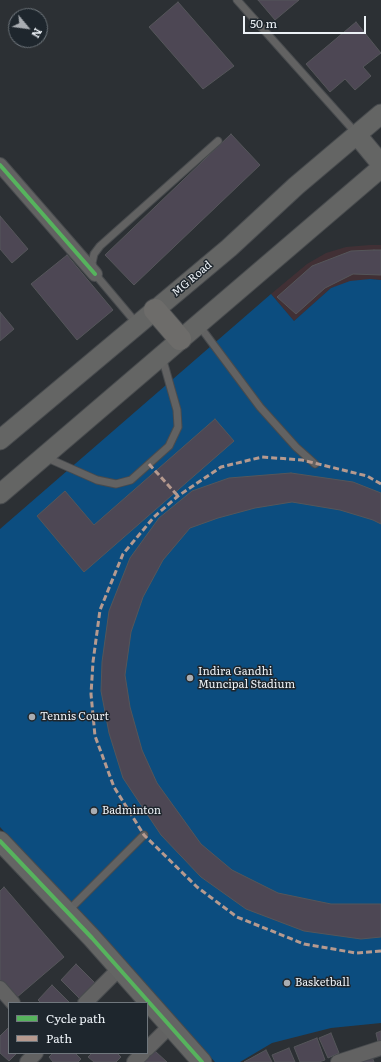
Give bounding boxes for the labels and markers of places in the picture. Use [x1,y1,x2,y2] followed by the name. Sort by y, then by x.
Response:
[198,665,295,691] place label: Indira Gandhi Muncipal Stadium
[185,673,195,683] marker: Indira Gandhi Muncipal Stadium
[40,710,109,724] place label: Tennis Court
[27,712,37,722] marker: Tennis Court
[102,804,161,818] place label: Badminton
[89,806,99,816] marker: Badminton
[295,976,350,990] place label: Basketball
[282,978,292,988] marker: Basketball

